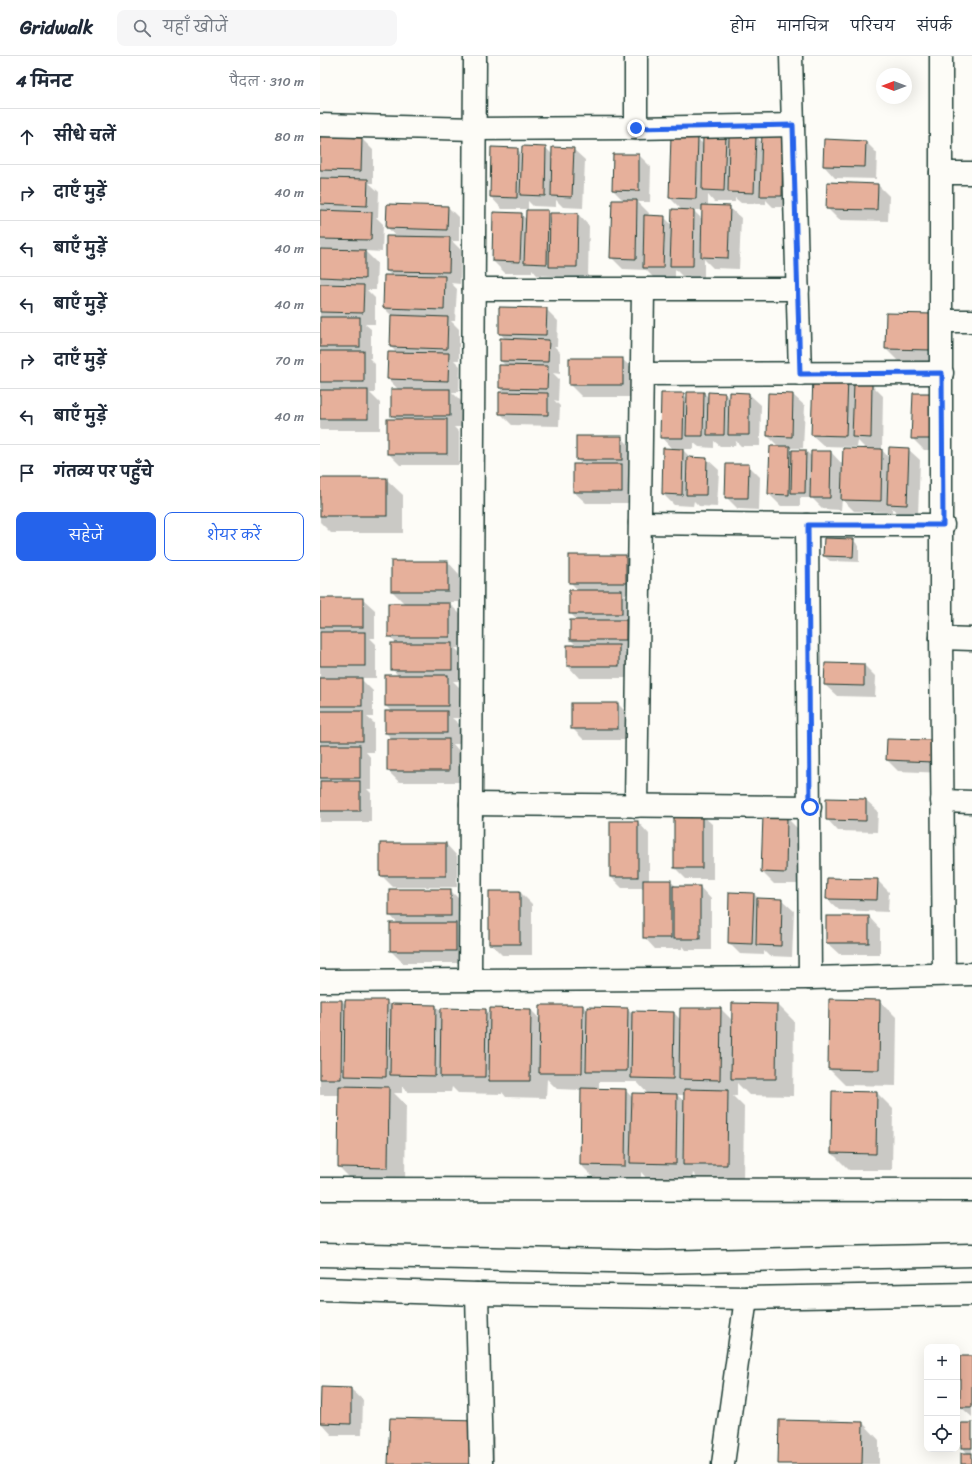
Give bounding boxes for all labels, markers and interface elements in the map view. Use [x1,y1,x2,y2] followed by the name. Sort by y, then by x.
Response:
[117,10,397,46] search box
[20,11,93,44] text: Gridwalk
[163,14,228,40] text: यहाँ खोजें
[731,14,755,39] text: होम
[777,14,829,39] text: मानचित्र
[851,14,895,39] text: परिचय
[917,14,952,39] text: संपर्क
[131,17,153,39] icon: search
[16,66,72,96] text: 4 मिनट
[876,68,912,104] north arrow
[229,70,304,93] text: पैदल · 310 m
[627,119,645,137] route end
[54,123,115,149] text: सीधे चलें
[275,125,304,148] text: 80 m
[16,126,38,148] icon: ahead
[54,179,106,205] text: दाएँ मुड़ें
[274,181,304,204] text: 40 m
[16,182,38,204] icon: right
[54,235,107,261] text: बाएँ मुड़ें
[274,237,304,260] text: 40 m
[16,238,38,260] icon: left
[54,291,107,317] text: बाएँ मुड़ें
[274,293,304,316] text: 40 m
[16,294,38,316] icon: left
[54,347,106,373] text: दाएँ मुड़ें
[275,349,304,372] text: 70 m
[16,350,38,372] icon: right
[54,403,107,429] text: बाएँ मुड़ें
[274,405,304,428] text: 40 m
[16,406,38,428] icon: left
[54,459,153,485] text: गंतव्य पर पहुँचे
[16,462,38,484] icon: arrive
[16,512,156,561] button: सहेजें
[164,512,304,561] button: शेयर करें
[801,798,819,816] route start
[924,1344,960,1452] map controls
[924,1344,960,1380] button: +
[924,1380,960,1416] button: −
[924,1416,960,1452] button: locate

